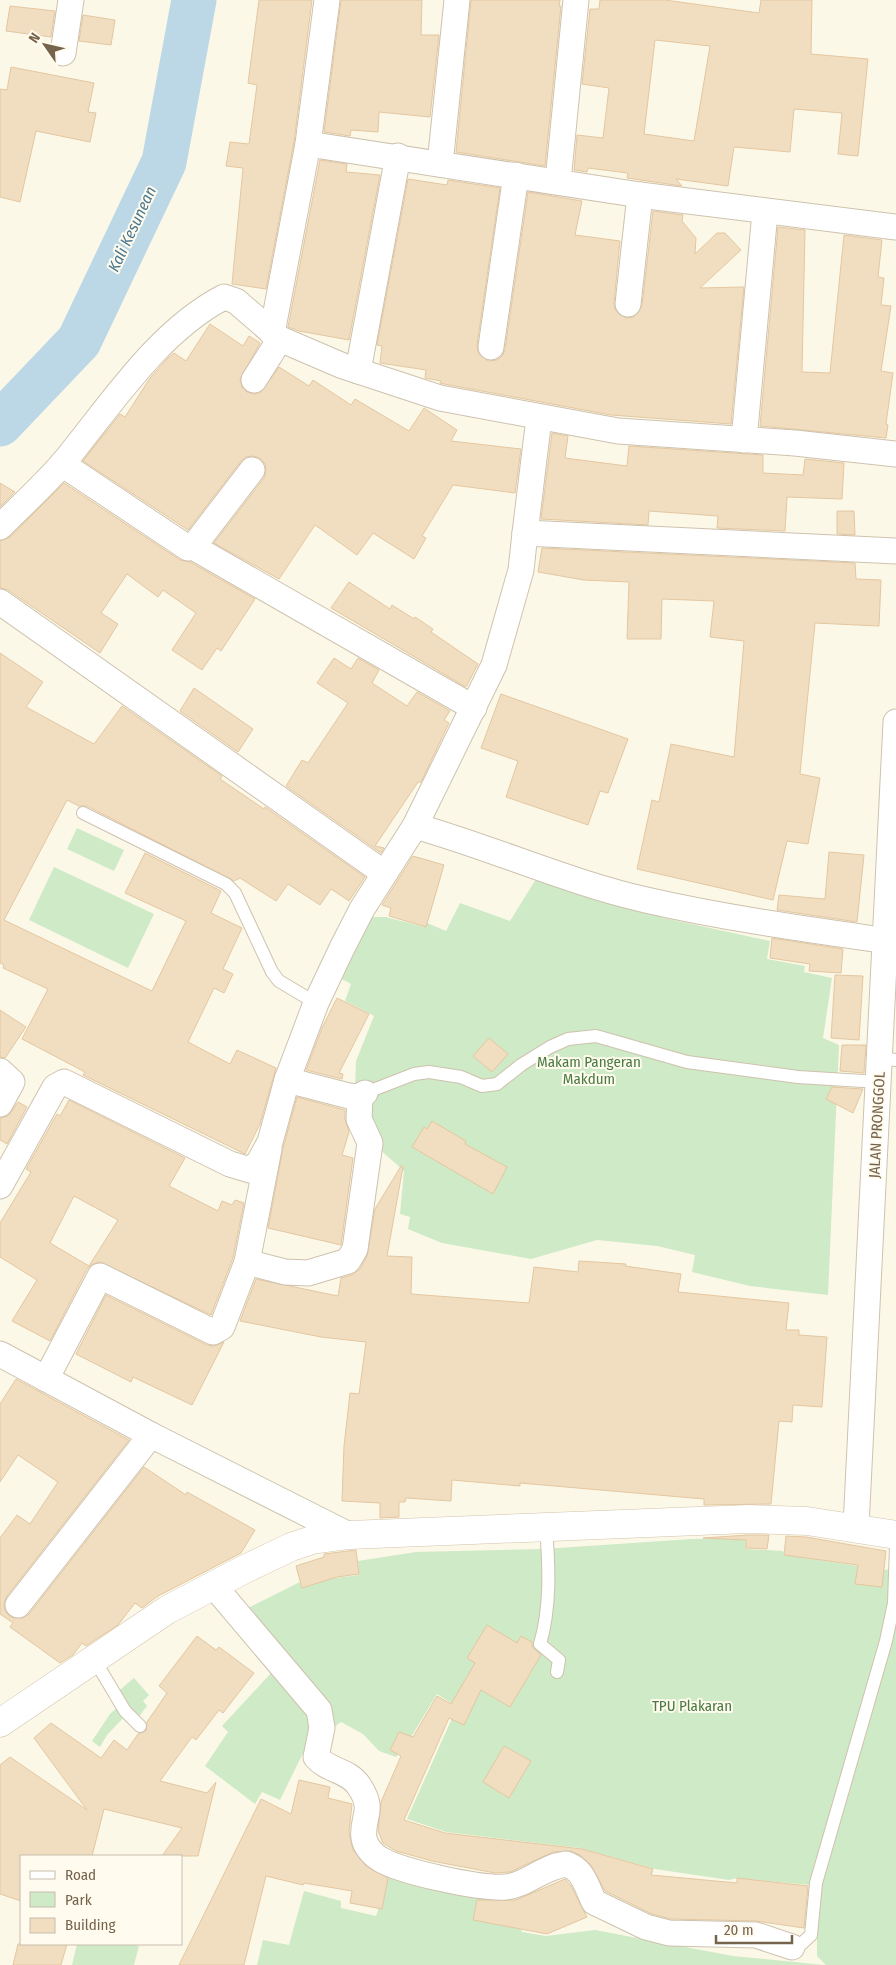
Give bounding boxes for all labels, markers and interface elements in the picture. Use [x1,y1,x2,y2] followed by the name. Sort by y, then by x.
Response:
[20,20,70,70] north arrow
[25,30,44,46] text: N
[104,183,160,275] water label: Kali Kesunean
[537,1053,641,1088] park label: Makam Pangeran Makdum
[865,1071,889,1179] street label: JALAN PRONGGOL
[652,1697,732,1715] park label: TPU Plakaran
[20,1855,182,1945] legend
[65,1866,96,1884] text: Road
[65,1891,92,1909] text: Park
[716,1912,792,1944] scale bar
[65,1916,116,1934] text: Building
[724,1921,754,1939] text: 20 m

